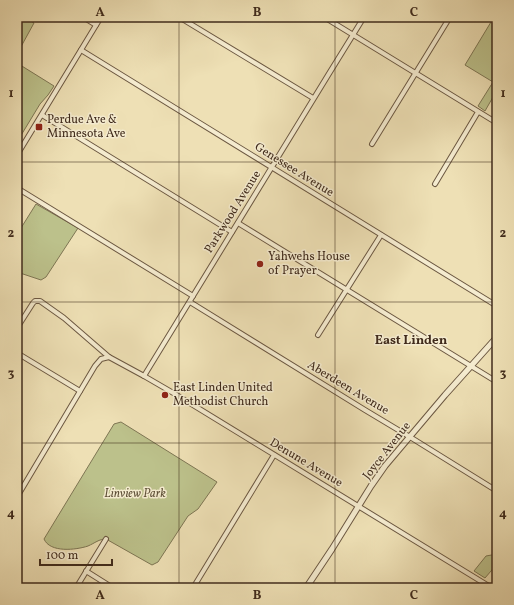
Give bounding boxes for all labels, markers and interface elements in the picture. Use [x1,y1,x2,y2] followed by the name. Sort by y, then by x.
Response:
[95,4,105,22] text: A
[253,4,262,22] text: B
[410,4,418,22] text: C
[8,85,14,103] text: 1
[500,85,506,103] text: 1
[47,112,126,142] place label: Perdue Ave & Minnesota Ave
[34,122,44,132] marker: Perdue Ave & Minnesota Ave
[251,139,337,201] street label: Genessee Avenue
[201,167,265,256] street label: Parkwood Avenue
[8,225,15,243] text: 2
[500,225,507,243] text: 2
[268,249,350,279] place label: Yahwehs House of Prayer
[255,259,265,269] marker: Yahwehs House of Prayer
[375,332,448,350] district label: East Linden
[304,357,392,419] street label: Aberdeen Avenue
[8,365,15,383] text: 3
[500,365,507,383] text: 3
[173,380,273,410] place label: East Linden United Methodist Church
[160,390,170,400] marker: East Linden United Methodist Church
[359,419,415,483] street label: Joyce Avenue
[266,435,346,491] street label: Denune Avenue
[104,486,166,502] park label: Linview Park
[7,505,15,523] text: 4
[499,505,507,523] text: 4
[40,541,112,567] scale bar
[46,548,79,564] text: 100 m
[95,587,105,605] text: A
[253,587,262,605] text: B
[410,587,418,605] text: C

